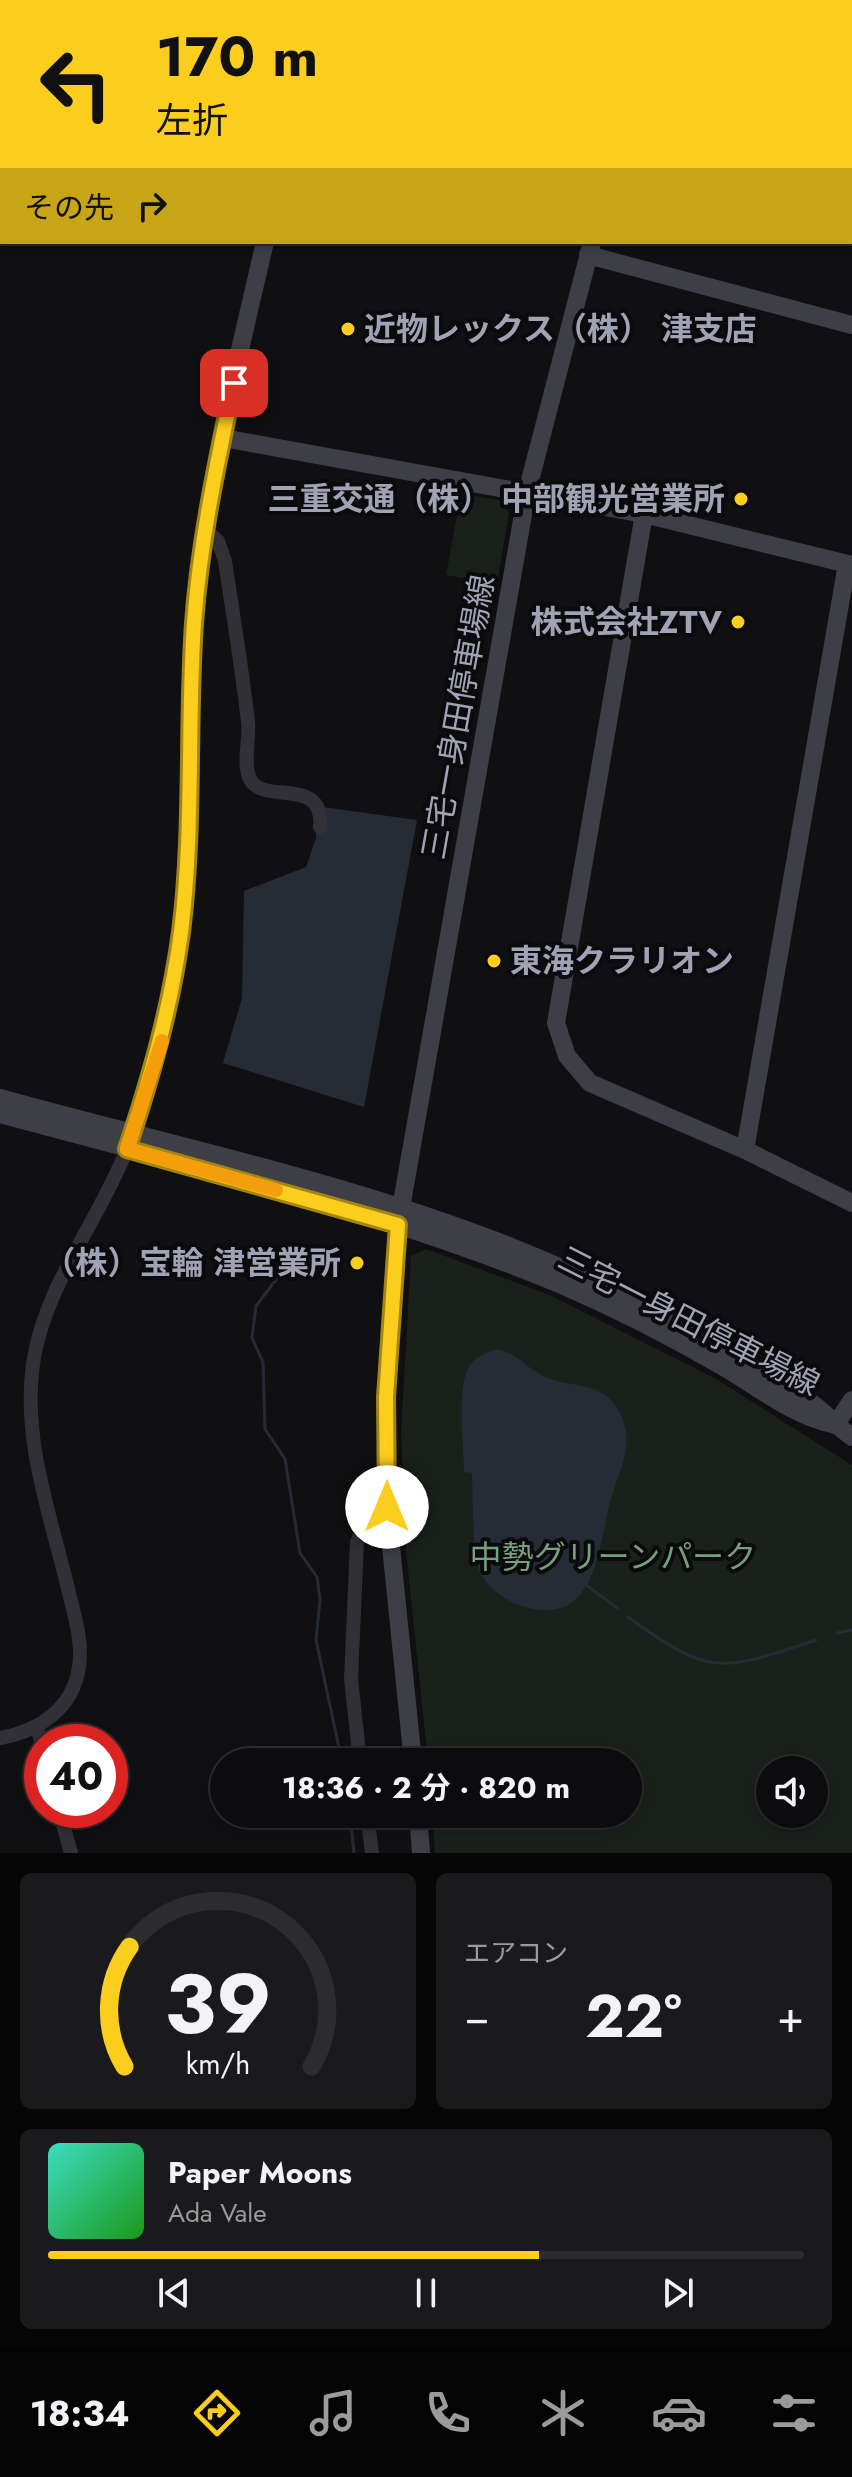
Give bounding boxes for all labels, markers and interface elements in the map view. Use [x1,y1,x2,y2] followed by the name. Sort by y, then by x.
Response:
[156,16,318,97] text: 170 m
[24,32,128,136] icon: left
[156,94,228,146] text: 左折
[130,184,174,228] icon: right
[24,186,114,229] text: その先
[364,306,757,352] place label: 近物レックス（株） 津支店
[339,320,357,338] marker: 近物レックス（株） 津支店
[200,349,268,417] pin
[212,361,256,405] icon: arrive
[267,476,725,522] place label: 三重交通（株） 中部観光営業所
[732,490,750,508] marker: 三重交通（株） 中部観光営業所
[410,571,506,863] street label: 三宅一身田停車場線
[531,599,722,645] place label: 株式会社ZTV
[729,613,747,631] marker: 株式会社ZTV
[510,938,734,984] place label: 東海クラリオン
[485,952,503,970] marker: 東海クラリオン
[550,1235,828,1407] street label: 三宅一身田停車場線
[43,1240,341,1286] place label: （株）宝輪 津営業所
[348,1254,366,1272] marker: （株）宝輪 津営業所
[345,1465,429,1549] position arrow
[470,1534,756,1580] park label: 中勢グリーンパーク
[24,1724,128,1828] speed limit sign: 40
[756,1756,828,1828] map controls
[756,1756,828,1828] button: sound
[282,1766,570,1809] text: 18:36 · 2 分 · 820 m
[464,1934,568,1972] text: エアコン
[164,1944,272,2064] text: 39
[585,1973,682,2060] text: 22°
[464,1985,490,2049] text: −
[777,1985,804,2049] text: +
[186,2043,250,2085] text: km/h
[168,2151,352,2194] text: Paper Moons
[168,2194,267,2232] text: Ada Vale
[152,2271,196,2315] icon: previous
[404,2271,448,2315] icon: pause
[656,2271,700,2315] icon: next
[189,2385,245,2441] icon: directions
[305,2385,361,2441] icon: music
[420,2385,476,2441] icon: phone
[535,2385,591,2441] icon: climate
[651,2385,707,2441] icon: car
[766,2385,822,2441] icon: filters
[30,2387,130,2439] text: 18:34

